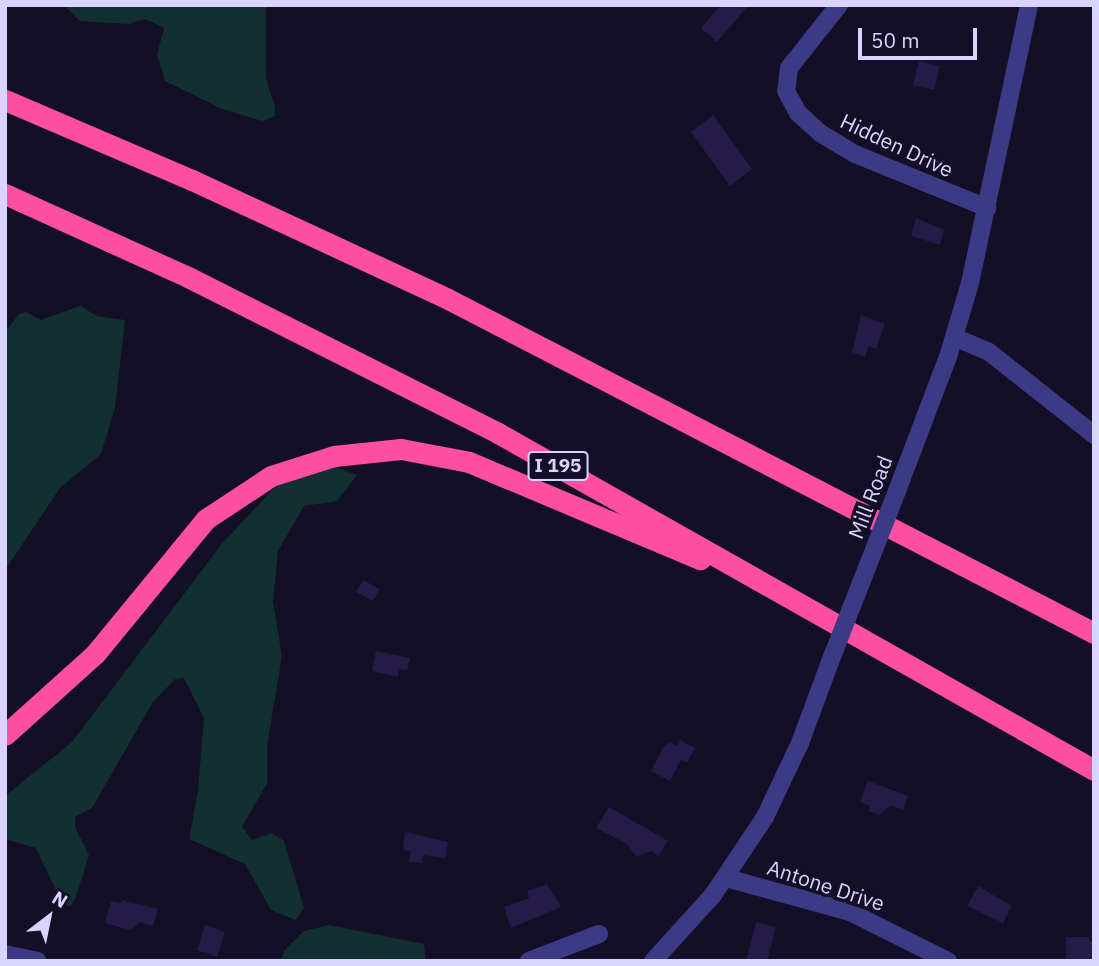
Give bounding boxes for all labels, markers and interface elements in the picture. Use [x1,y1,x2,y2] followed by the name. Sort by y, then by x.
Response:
[861,14,980,58] scale bar
[871,26,920,54] text: 50 m
[837,108,957,182] street label: Hidden Drive
[526,450,590,481] road number: I 195
[843,452,897,542] street label: Mill Road
[764,854,888,916] street label: Antone Drive
[14,882,84,952] north arrow
[48,885,72,913] text: N

